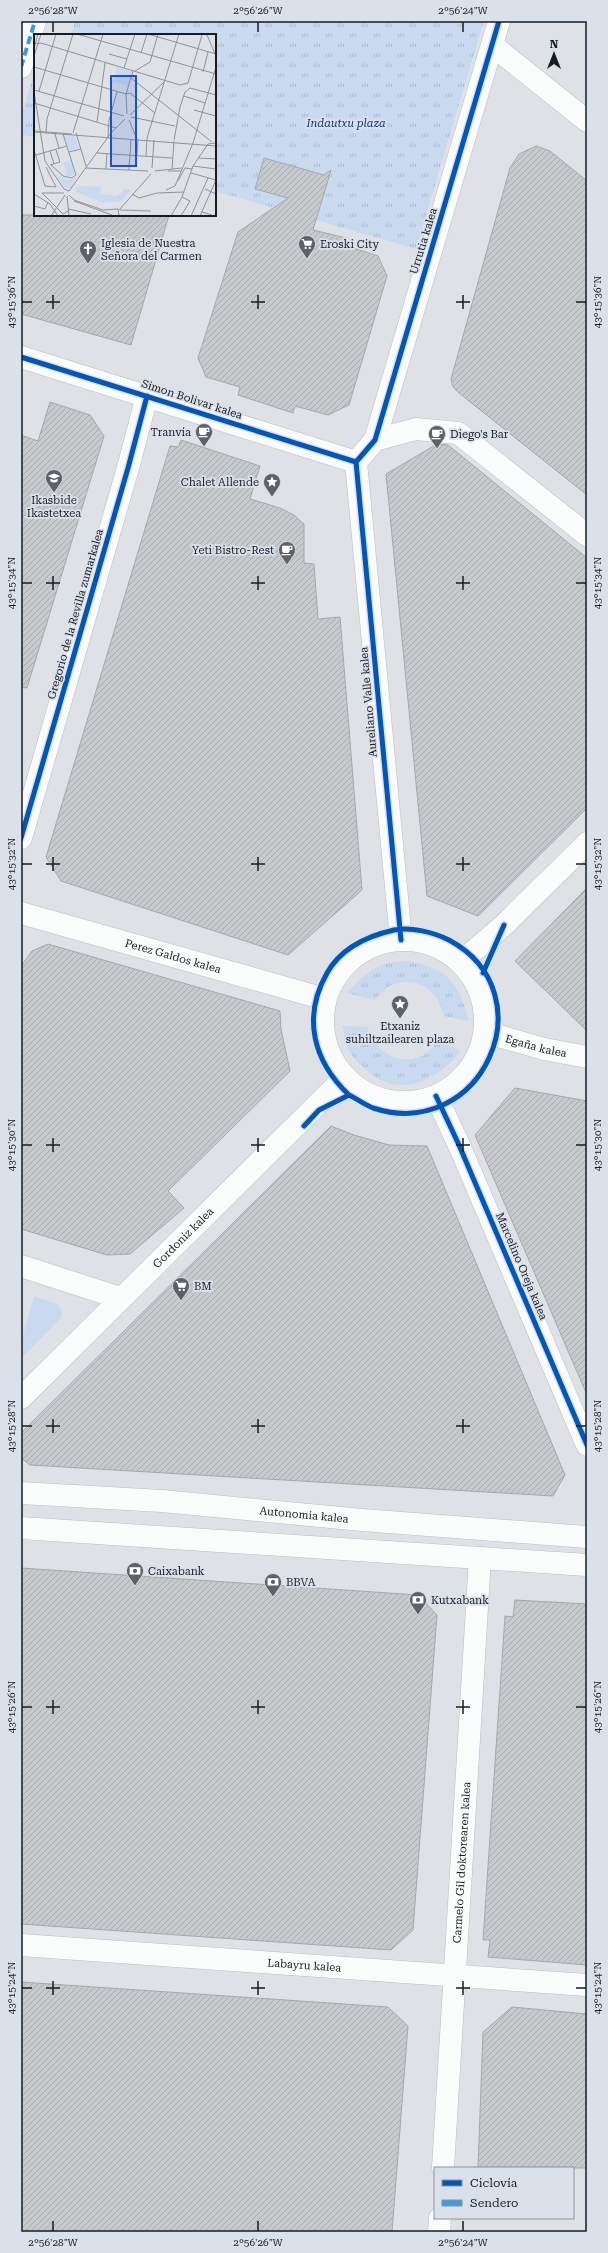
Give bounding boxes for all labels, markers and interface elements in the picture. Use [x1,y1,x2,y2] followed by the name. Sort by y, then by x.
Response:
[28,5,79,16] text: 2°56'28"W
[233,5,284,16] text: 2°56'26"W
[438,5,489,16] text: 2°56'24"W
[34,34,216,216] inset map
[534,34,574,74] north arrow
[550,38,559,51] text: N
[305,117,386,130] park label: Indautxu plaza
[407,206,440,276] street label: Urrutia kalea
[297,234,317,259] supermarket icon: Eroski City
[101,237,202,263] place label: Iglesia de Nuestra Señora del Carmen
[320,238,379,251] place label: Eroski City
[78,239,98,264] church icon: Iglesia de Nuestra Señora del Carmen
[6,276,17,328] text: 43°15'36"N
[592,276,603,328] text: 43°15'36"N
[140,377,244,422] street label: Simon Bolivar kalea
[194,422,214,447] cafe icon: Tranvía
[427,424,447,449] cafe icon: Diego's Bar
[151,426,191,439] place label: Tranvía
[450,428,509,441] place label: Diego's Bar
[44,468,64,493] school or university icon: Ikasbide Ikastetxea
[262,472,282,497] place icon: Chalet Allende
[181,476,259,489] place label: Chalet Allende
[27,494,81,520] place label: Ikasbide Ikastetxea
[45,527,106,701] street label: Gregorio de la Revilla zumarkalea
[277,540,297,565] cafe icon: Yeti Bistro-Rest
[192,544,274,557] place label: Yeti Bistro-Rest
[6,557,17,609] text: 43°15'34"N
[592,557,603,609] text: 43°15'34"N
[357,646,380,758] street label: Aureliano Valle kalea
[6,838,17,890] text: 43°15'32"N
[592,838,603,890] text: 43°15'32"N
[123,937,222,976] street label: Perez Galdos kalea
[390,994,410,1019] place icon: Etxaniz suhiltzailearen plaza
[346,1020,454,1046] place label: Etxaniz suhiltzailearen plaza
[504,1032,568,1060] street label: Egaña kalea
[6,1119,17,1171] text: 43°15'30"N
[592,1119,603,1171] text: 43°15'30"N
[150,1205,216,1271] street label: Gordoniz kalea
[493,1211,550,1322] street label: Marcelino Oreja kalea
[171,1276,191,1301] supermarket icon: BM
[194,1280,212,1293] place label: BM
[6,1400,17,1452] text: 43°15'28"N
[592,1400,603,1452] text: 43°15'28"N
[259,1504,349,1526] street label: Autonomia kalea
[125,1561,145,1586] bank icon: Caixabank
[148,1565,205,1578] place label: Caixabank
[263,1572,283,1597] bank icon: BBVA
[286,1576,316,1589] place label: BBVA
[408,1590,428,1615] bank icon: Kutxabank
[431,1594,489,1607] place label: Kutxabank
[6,1681,17,1733] text: 43°15'26"N
[592,1681,603,1733] text: 43°15'26"N
[451,1781,473,1944] street label: Carmelo Gil doktorearen kalea
[267,1956,342,1975] street label: Labayru kalea
[6,1962,17,2014] text: 43°15'24"N
[592,1962,603,2014] text: 43°15'24"N
[434,2167,574,2219] legend
[470,2176,518,2190] text: Ciclovía
[470,2196,518,2210] text: Sendero
[28,2237,79,2248] text: 2°56'28"W
[233,2237,284,2248] text: 2°56'26"W
[438,2237,489,2248] text: 2°56'24"W

